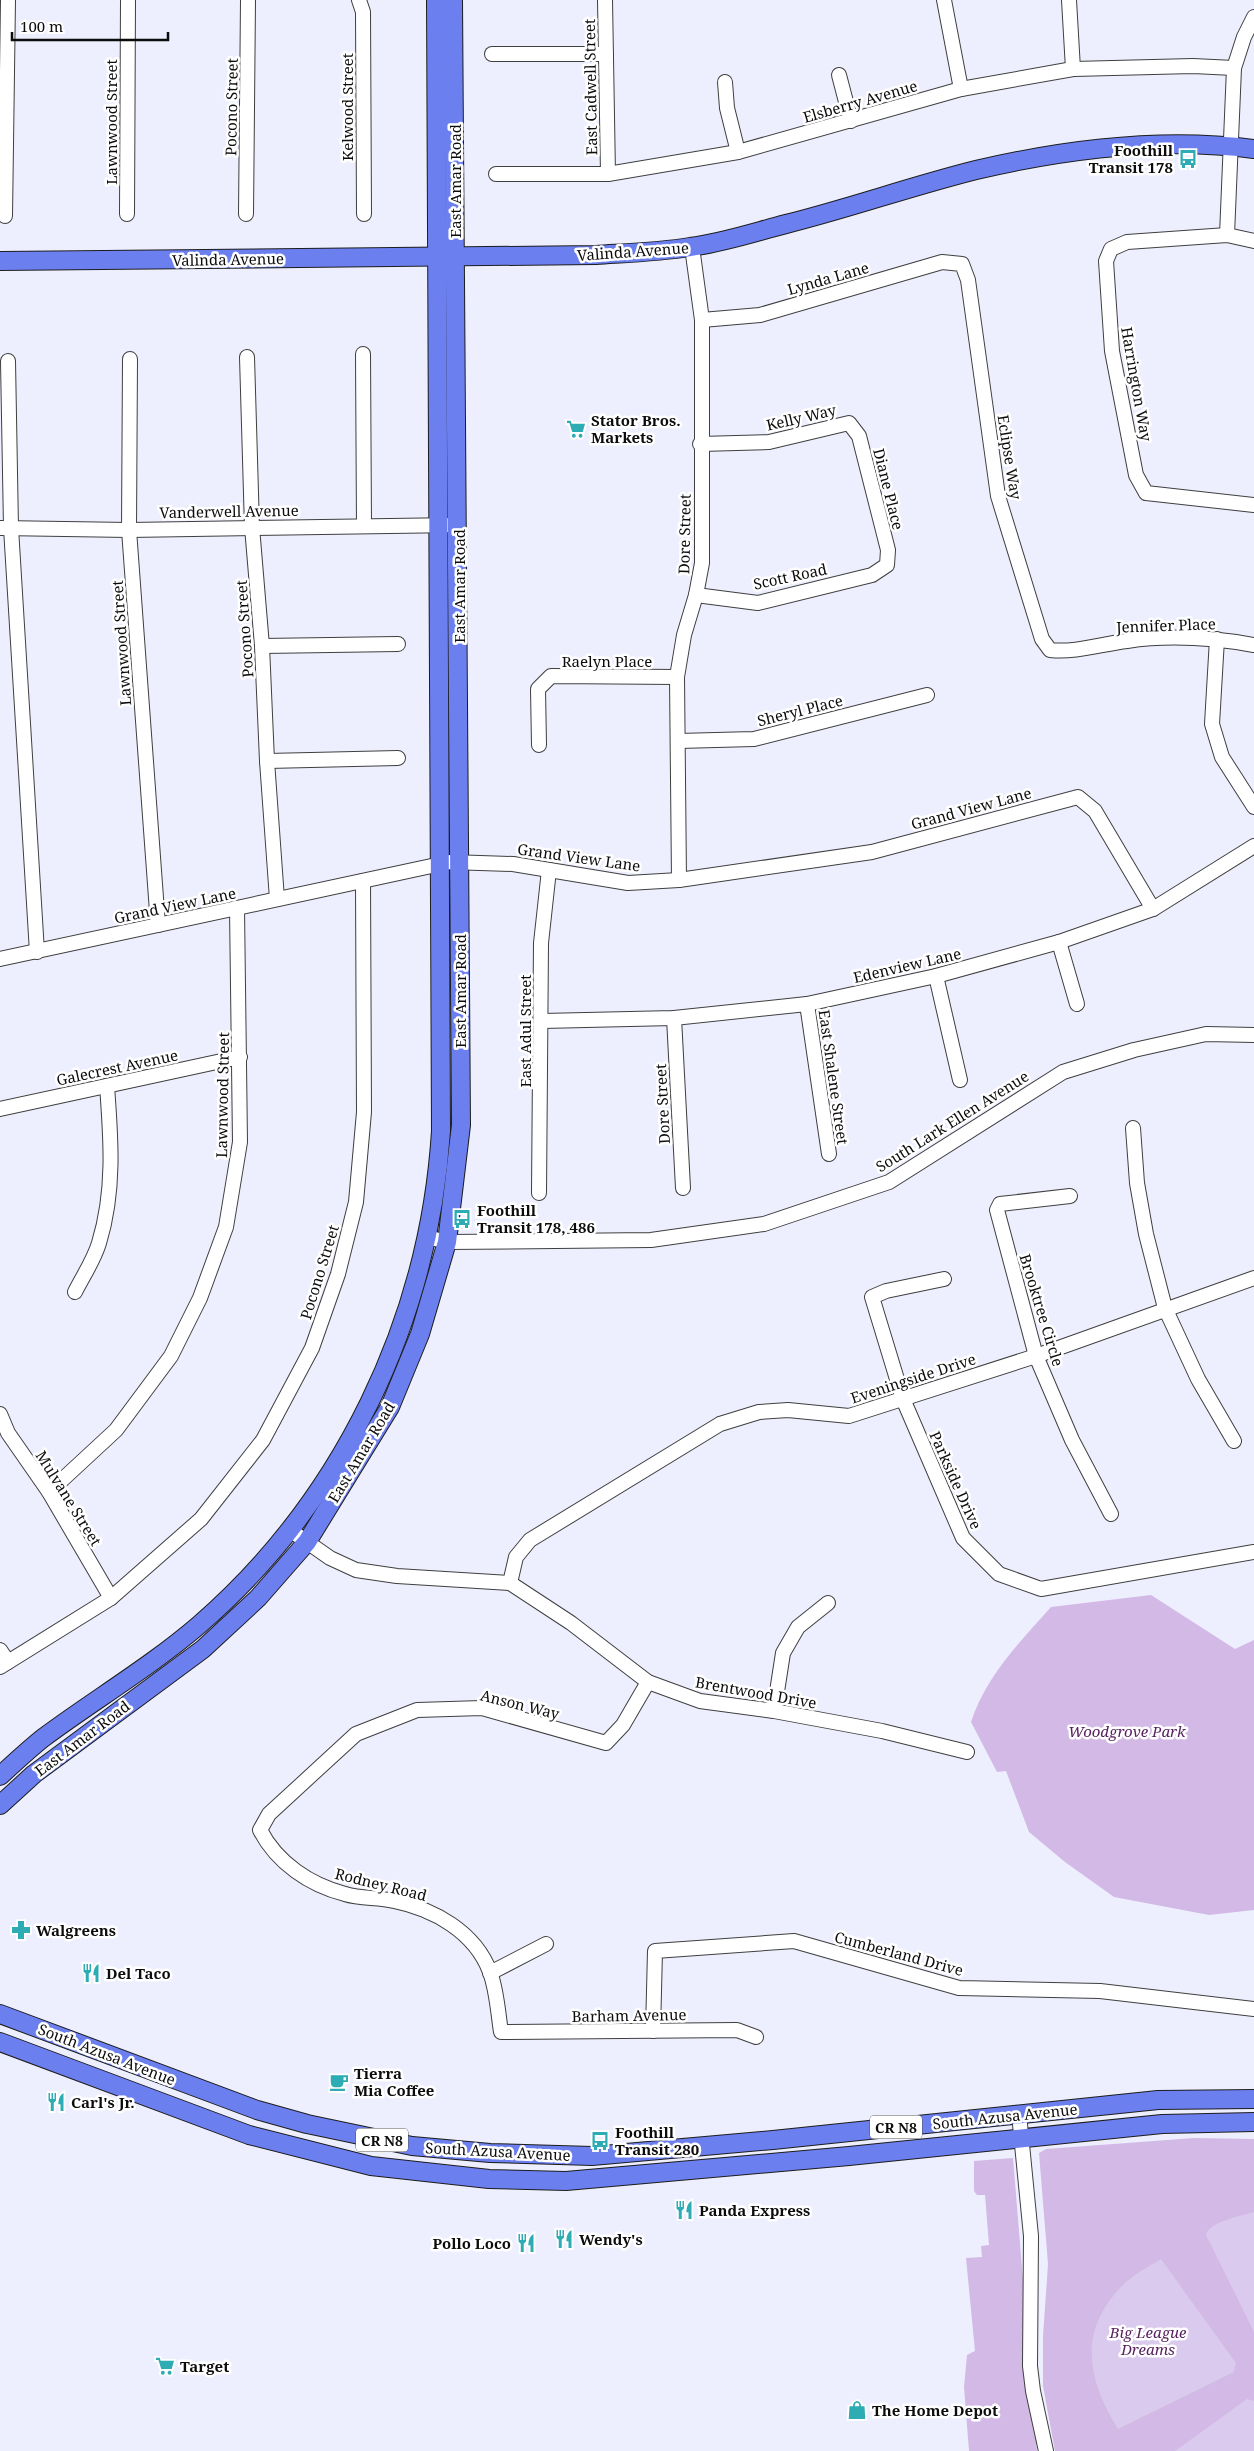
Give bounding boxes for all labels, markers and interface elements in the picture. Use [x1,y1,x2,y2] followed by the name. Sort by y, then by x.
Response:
[12,10,169,42] scale bar
[20,16,63,36] text: 100 m
[579,19,601,155] street label: East Cadwell Street
[337,53,357,161] street label: Kelwood Street
[220,58,242,156] street label: Pocono Street
[101,59,121,185] street label: Lawnwood Street
[800,75,920,127] street label: Elsberry Avenue
[445,124,465,238] street label: East Amar Road
[1089,140,1174,177] place label: Foothill Transit 178
[1177,148,1199,170] bus stop icon: Foothill Transit 178
[576,237,690,265] street label: Valinda Avenue
[172,248,284,270] street label: Valinda Avenue
[785,257,871,299] street label: Lynda Lane
[1117,325,1157,443] street label: Harrington Way
[764,399,838,435] street label: Kelly Way
[591,410,681,447] place label: Stator Bros. Markets
[993,413,1027,501] street label: Eclipse Way
[565,418,587,440] supermarket icon: Stator Bros. Markets
[869,446,909,532] street label: Diane Place
[673,494,695,574] street label: Dore Street
[159,500,299,522] street label: Vanderwell Avenue
[449,529,469,643] street label: East Amar Road
[751,558,829,594] street label: Scott Road
[107,580,135,706] street label: Lawnwood Street
[231,580,257,678] street label: Pocono Street
[1115,613,1216,637] street label: Jennifer Place
[562,651,652,671] street label: Raelyn Place
[755,690,845,730] street label: Sheryl Place
[909,782,1033,834] street label: Grand View Lane
[516,838,642,876] street label: Grand View Lane
[112,882,238,928] street label: Grand View Lane
[450,934,470,1048] street label: East Amar Road
[851,943,963,987] street label: Edenview Lane
[515,974,535,1088] street label: East Adul Street
[815,1008,853,1146] street label: East Shalene Street
[211,1032,233,1158] street label: Lawnwood Street
[54,1044,180,1090] street label: Galecrest Avenue
[650,1063,674,1145] street label: Dore Street
[872,1066,1032,1176] street label: South Lark Ellen Avenue
[477,1200,595,1237] place label: Foothill Transit 178, 486
[451,1208,473,1230] bus stop icon: Foothill Transit 178, 486
[295,1222,343,1322] street label: Pocono Street
[1015,1251,1069,1369] street label: Brooktree Circle
[848,1348,978,1408] street label: Eveningside Drive
[323,1398,399,1506] street label: East Amar Road
[925,1428,987,1532] street label: Parkside Drive
[32,1447,106,1549] street label: Mulvane Street
[694,1671,818,1713] street label: Brentwood Drive
[479,1685,562,1724] street label: Anson Way
[30,1696,134,1780] street label: East Amar Road
[1068,1721,1186,1741] park label: Woodgrove Park
[333,1863,429,1905] street label: Rodney Road
[10,1919,32,1941] pharmacy icon: Walgreens
[36,1920,116,1940] place label: Walgreens
[832,1926,966,1980] street label: Cumberland Drive
[80,1962,102,1984] restaurant icon: Del Taco
[106,1963,171,1983] place label: Del Taco
[571,2004,687,2026] street label: Barham Avenue
[35,2019,179,2089] street label: South Azusa Avenue
[354,2063,434,2100] place label: Tierra Mia Coffee
[328,2071,350,2093] cafe icon: Tierra Mia Coffee
[45,2091,67,2113] restaurant icon: Carl's Jr.
[71,2092,135,2112] place label: Carl's Jr.
[932,2098,1078,2134] street label: South Azusa Avenue
[870,2116,922,2138] road number: CR N8
[615,2122,699,2159] place label: Foothill Transit 280
[356,2128,408,2152] road number: CR N8
[589,2130,611,2152] bus stop icon: Foothill Transit 280
[425,2137,571,2165] street label: South Azusa Avenue
[673,2199,695,2221] restaurant icon: Panda Express
[699,2200,810,2220] place label: Panda Express
[553,2228,575,2250] restaurant icon: Wendy's
[579,2229,643,2249] place label: Wendy's
[515,2232,537,2254] restaurant icon: Pollo Loco
[432,2233,511,2253] place label: Pollo Loco
[1109,2322,1187,2359] park label: Big League Dreams
[154,2355,176,2377] supermarket icon: Target
[180,2356,229,2376] place label: Target
[846,2399,868,2421] shop icon: The Home Depot
[872,2400,998,2420] place label: The Home Depot

